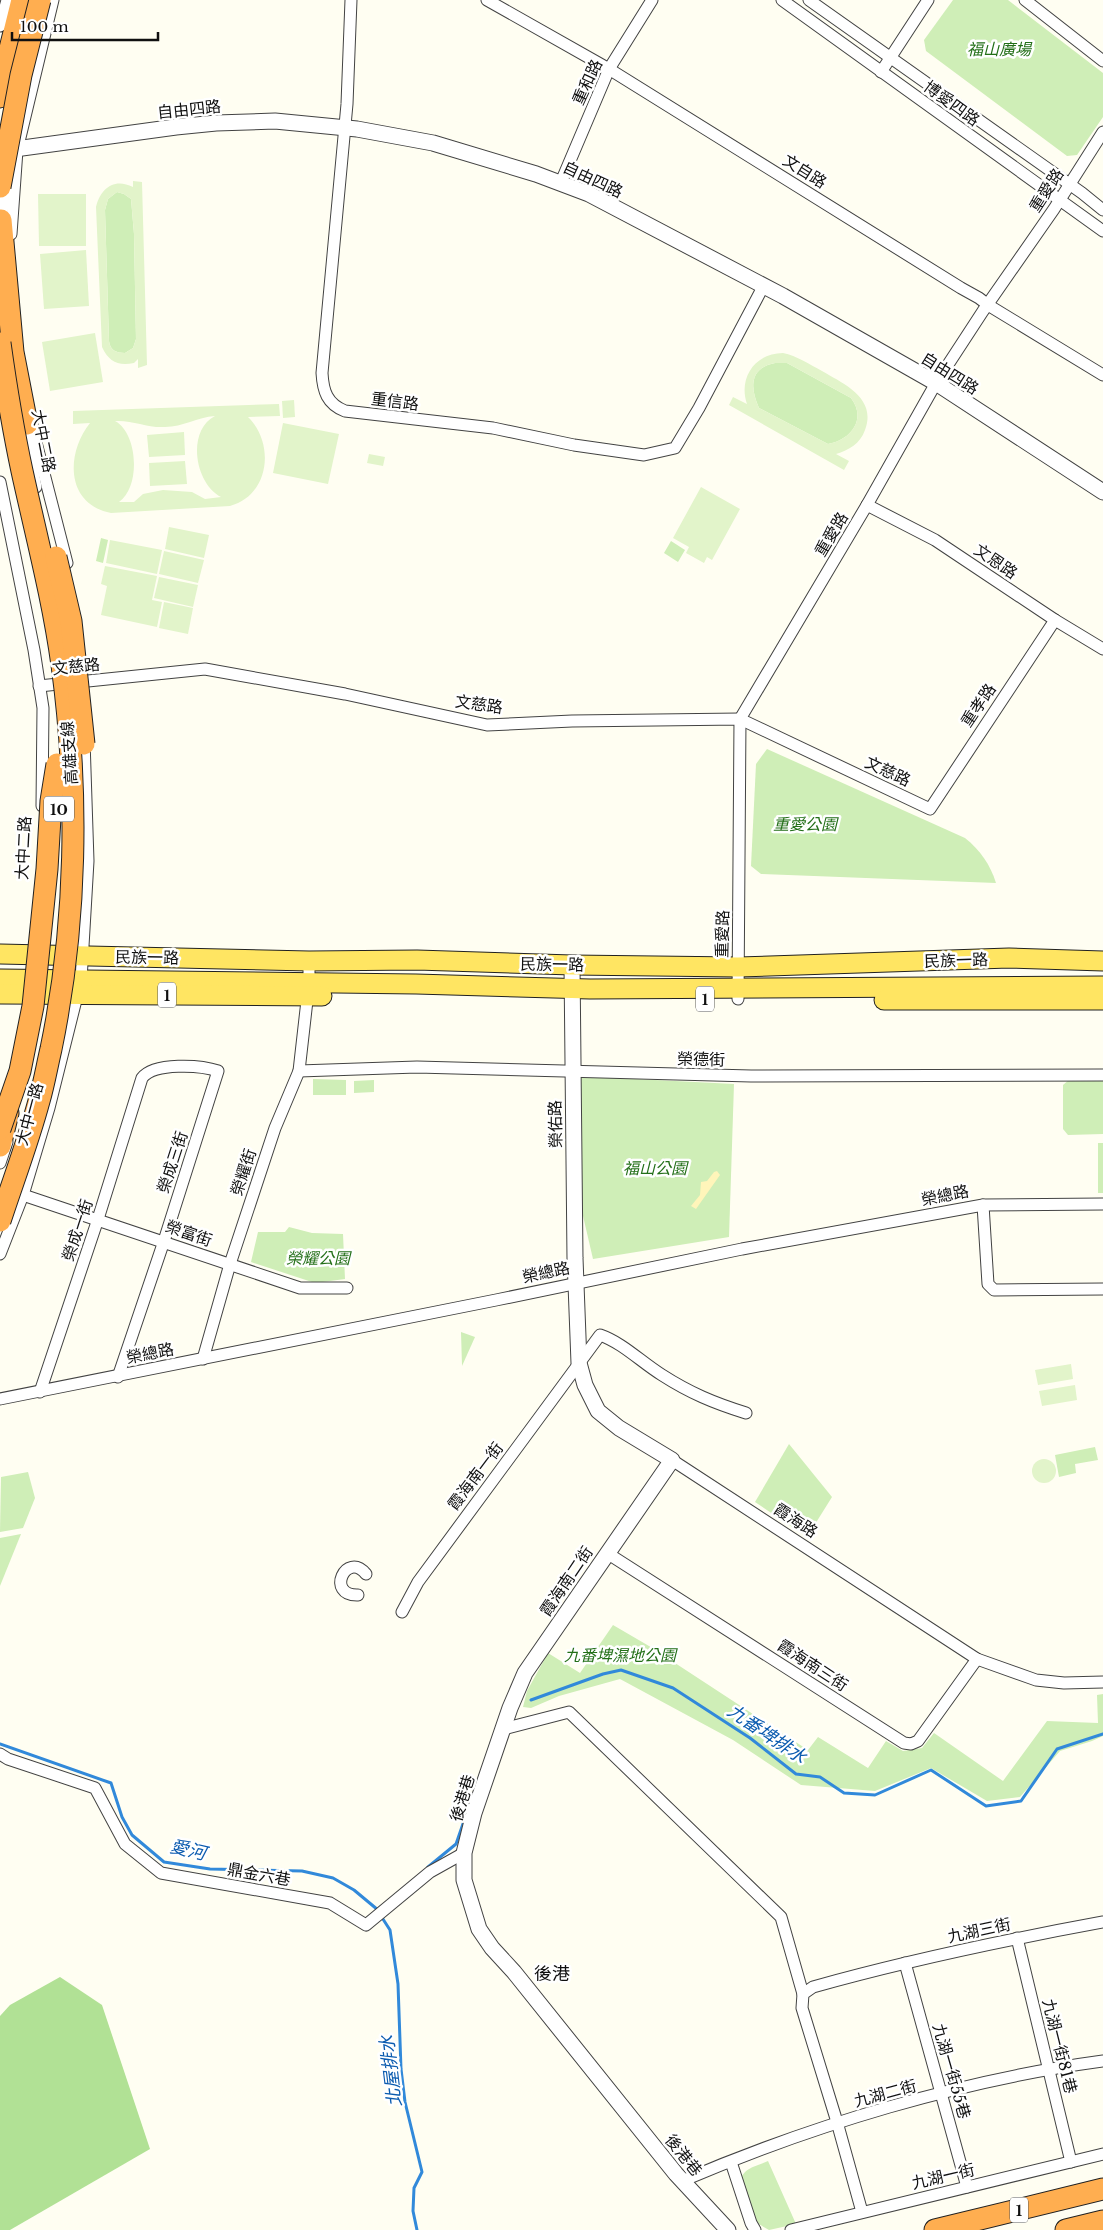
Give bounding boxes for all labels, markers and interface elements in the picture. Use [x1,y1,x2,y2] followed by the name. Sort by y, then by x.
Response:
[12,10,159,42] scale bar
[20,17,69,36] text: 100 m
[967,39,1033,59] park label: 福山廣場
[568,56,606,108] street label: 重和路
[920,76,984,130] street label: 博愛四路
[156,96,222,122] street label: 自由四路
[779,150,831,192] street label: 文自路
[560,156,626,202] street label: 自由四路
[1025,164,1067,216] street label: 重愛路
[918,348,982,398] street label: 自由四路
[370,388,420,414] street label: 重信路
[28,408,60,474] street label: 大中二路
[810,508,852,560] street label: 重愛路
[971,539,1021,583] street label: 文恩路
[51,654,101,678] street label: 文慈路
[956,680,1000,730] street label: 重孝路
[454,691,504,717] street label: 文慈路
[57,720,81,786] street label: 高雄支線
[862,752,914,790] street label: 文慈路
[44,796,74,822] road number: 10
[773,814,839,834] park label: 重愛公園
[11,816,35,880] street label: 大中二路
[712,910,732,958] street label: 重愛路
[115,946,179,968] street label: 民族一路
[924,949,988,971] street label: 民族一路
[520,953,584,975] street label: 民族一路
[158,982,176,1008] road number: 1
[696,986,714,1012] road number: 1
[677,1049,725,1069] street label: 榮德街
[11,1080,47,1148] street label: 大中一路
[545,1100,565,1148] street label: 榮佑路
[153,1128,191,1196] street label: 榮成三街
[226,1146,260,1198] street label: 榮耀街
[623,1158,689,1178] park label: 福山公園
[920,1181,970,1209] street label: 榮總路
[58,1196,96,1264] street label: 榮成一街
[163,1216,215,1250] street label: 榮富街
[286,1248,352,1268] park label: 榮耀公園
[520,1257,572,1287] street label: 榮總路
[125,1339,175,1367] street label: 榮總路
[443,1438,507,1514] street label: 霞海南一街
[770,1499,822,1541] street label: 霞海路
[535,1542,597,1620] street label: 霞海南二街
[774,1635,852,1695] street label: 霞海南三街
[564,1645,678,1665] park label: 九番埤濕地公園
[724,1700,811,1769] water label: 九番埤排水
[445,1772,479,1824] street label: 後港巷
[168,1835,211,1865] water label: 愛河
[226,1859,292,1889] street label: 鼎金六巷
[946,1914,1012,1946] street label: 九湖三街
[534,1963,570,1985] district label: 後港
[1039,1997,1081,2095] street label: 九湖一街81巷
[929,2021,975,2121] street label: 九湖一街55巷
[376,2033,406,2108] water label: 北屋排水
[851,2075,919,2111] street label: 九湖二街
[661,2130,707,2180] street label: 後港巷
[910,2159,976,2193] street label: 九湖一街
[1010,2198,1028,2222] road number: 1

